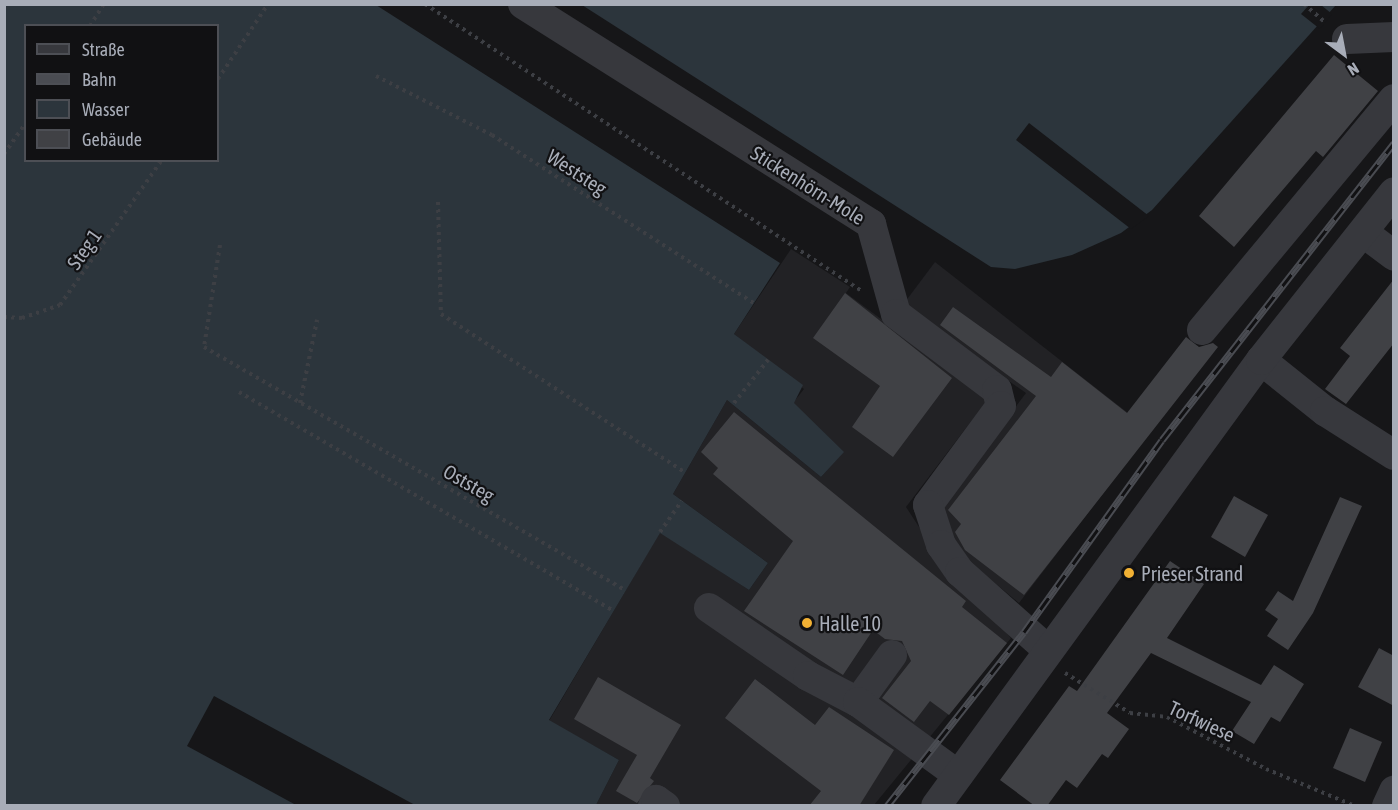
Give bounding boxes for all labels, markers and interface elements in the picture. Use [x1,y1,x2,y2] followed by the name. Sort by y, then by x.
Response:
[24,24,219,162] legend
[1314,24,1374,84] north arrow
[82,39,125,60] text: Straße
[1345,59,1362,79] text: N
[82,69,116,90] text: Bahn
[82,99,129,120] text: Wasser
[82,129,142,150] text: Gebäude
[747,140,869,230] street label: Stickenhörn-Mole
[543,144,611,200] street label: Weststeg
[62,224,106,274] street label: Steg 1
[439,459,499,507] street label: Oststeg
[1141,561,1243,585] place label: Prieser Strand
[1122,566,1136,580] marker: Prieser Strand
[819,611,881,635] place label: Halle 10
[800,616,814,630] marker: Halle 10
[1165,695,1239,747] street label: Torfwiese

